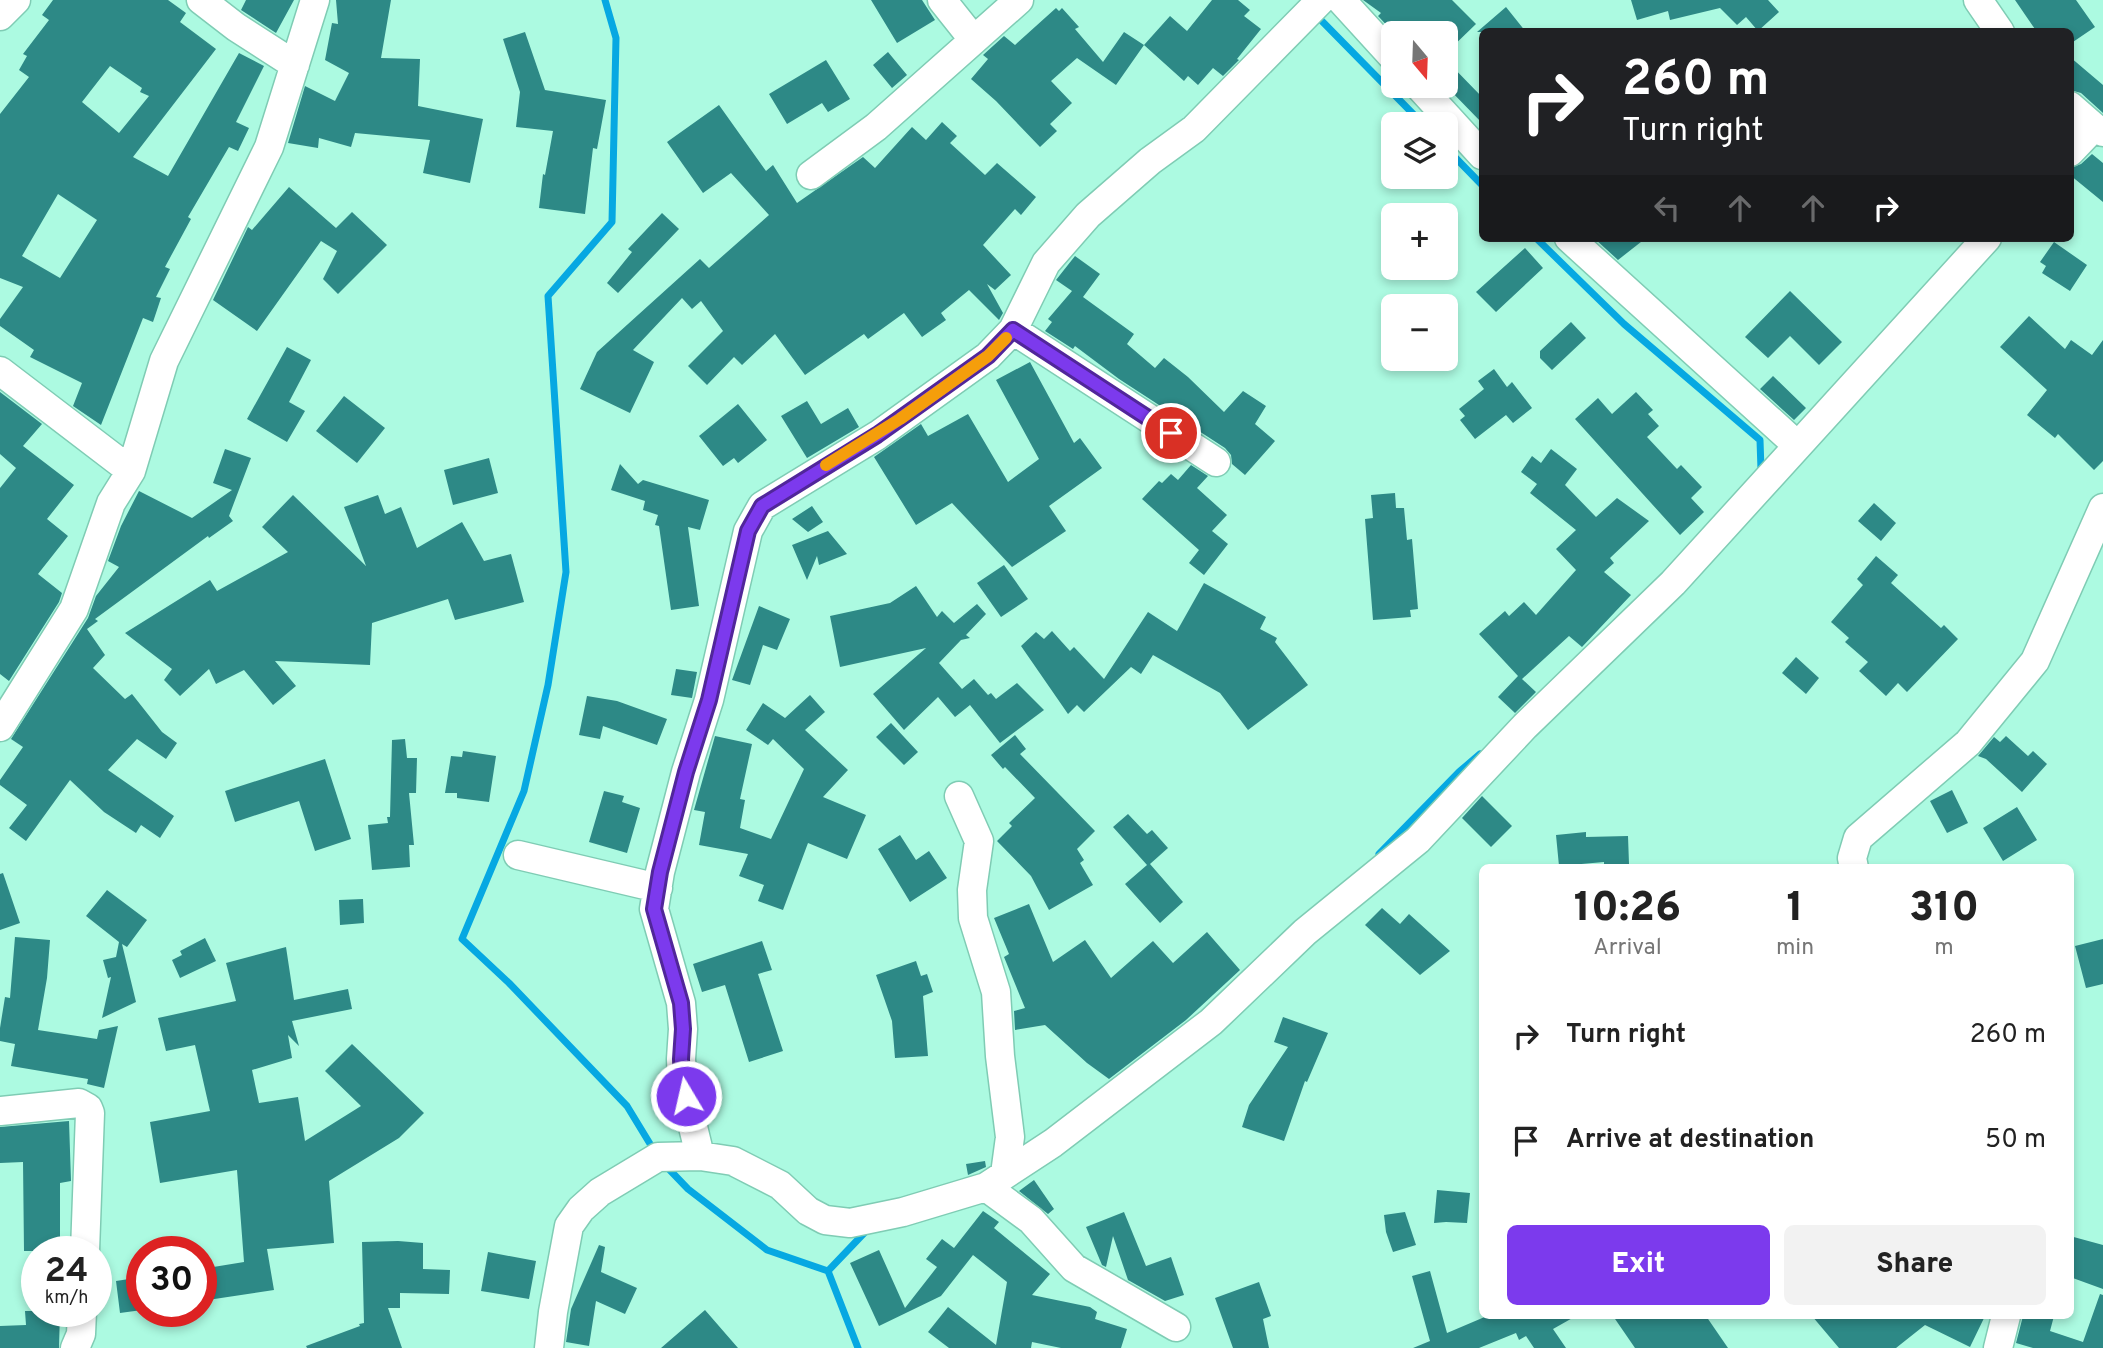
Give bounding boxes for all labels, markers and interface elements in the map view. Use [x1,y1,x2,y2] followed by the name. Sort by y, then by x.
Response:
[1381,21,1458,98] north arrow
[1381,21,1458,371] map controls
[1622,51,1769,113] text: 260 m
[1507,56,1598,147] icon: right
[1381,112,1458,189] button: layers
[1622,112,1764,152] text: Turn right
[1648,189,1686,227] icon: left
[1721,189,1759,227] icon: ahead
[1794,189,1832,227] icon: ahead
[1867,189,1905,227] icon: right
[1381,203,1458,280] button: +
[1381,294,1458,371] button: −
[1141,403,1201,463] pin
[1152,414,1190,452] icon: arrive
[1574,883,1681,936] text: 10:26
[1786,883,1804,936] text: 1
[1909,883,1979,936] text: 310
[1593,934,1662,963] text: Arrival
[1776,934,1814,963] text: min
[1934,934,1954,963] text: m
[1507,1017,1545,1055] icon: right
[1566,1019,1686,1052] text: Turn right
[1970,1019,2046,1052] text: 260 m
[649,1059,723,1133] position arrow
[1507,1122,1545,1160] icon: arrive
[1566,1124,1814,1157] text: Arrive at destination
[1985,1124,2046,1157] text: 50 m
[1507,1225,1770,1305] button: Exit
[1784,1225,2046,1305] button: Share
[126,1236,217,1327] speed limit sign: 30
[45,1250,88,1294] text: 24
[45,1287,88,1310] text: km/h

